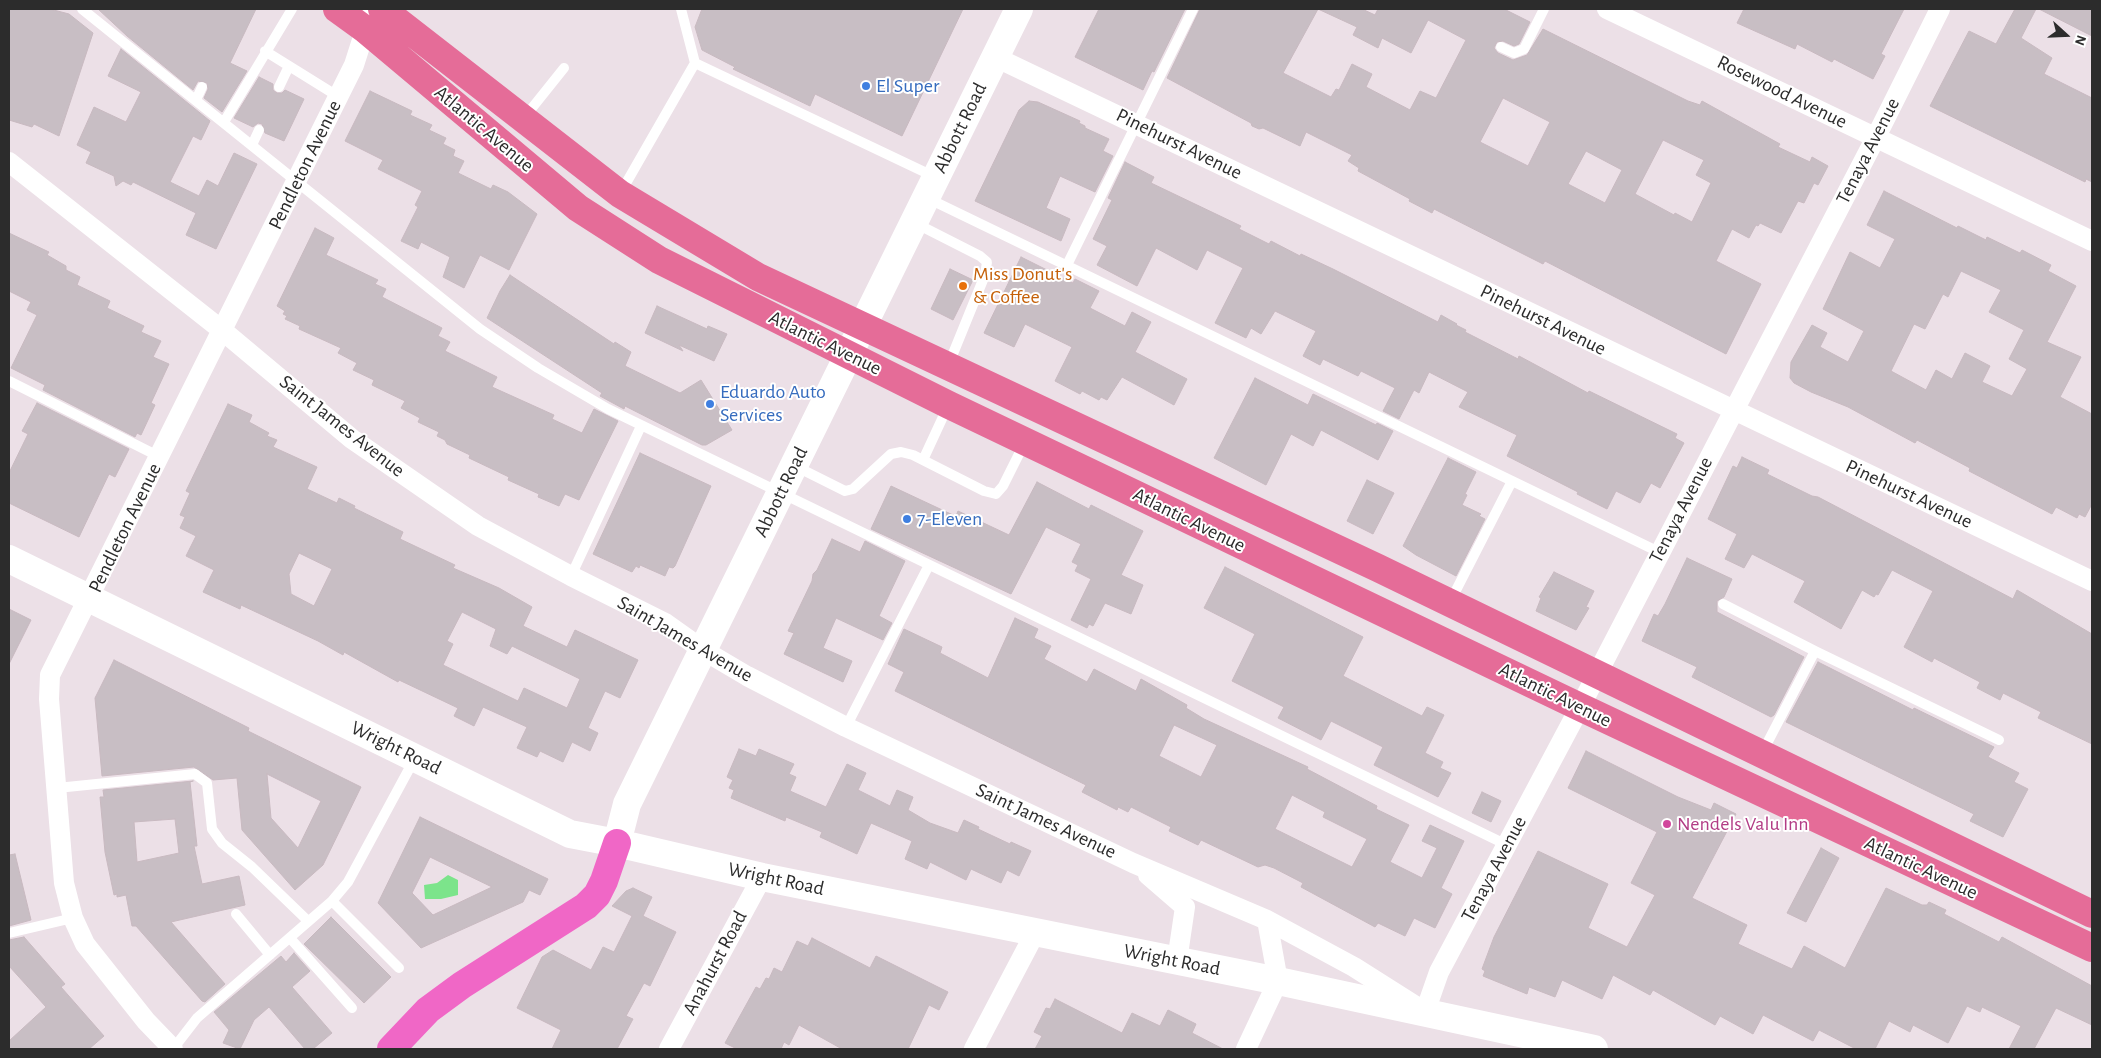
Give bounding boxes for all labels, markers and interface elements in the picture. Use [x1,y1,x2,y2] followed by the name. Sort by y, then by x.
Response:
[2041,10,2091,60] north arrow
[2072,33,2088,47] text: N
[1713,50,1851,134] street label: Rosewood Avenue
[876,74,939,98] place label: El Super
[928,79,992,177] street label: Abbott Road
[429,80,539,178] street label: Atlantic Avenue
[860,80,872,92] marker: El Super
[1831,94,1905,208] street label: Tenaya Avenue
[263,96,347,234] street label: Pendleton Avenue
[1112,103,1246,185] street label: Pinehurst Avenue
[973,262,1072,309] place label: Miss Donut's & Coffee
[1476,279,1610,361] street label: Pinehurst Avenue
[957,280,969,292] marker: Miss Donut's & Coffee
[765,305,885,381] street label: Atlantic Avenue
[275,370,409,482] street label: Saint James Avenue
[720,380,826,427] place label: Eduardo Auto Services
[704,398,716,410] marker: Eduardo Auto Services
[749,443,813,541] street label: Abbott Road
[1644,453,1718,567] street label: Tenaya Avenue
[1842,454,1976,534] street label: Pinehurst Avenue
[83,459,167,597] street label: Pendleton Avenue
[1129,482,1249,558] street label: Atlantic Avenue
[917,507,982,531] place label: 7-Eleven
[901,513,913,525] marker: 7-Eleven
[613,591,757,687] street label: Saint James Avenue
[1495,657,1615,733] street label: Atlantic Avenue
[347,716,445,780] street label: Wright Road
[972,778,1120,864] street label: Saint James Avenue
[1456,812,1532,926] street label: Tenaya Avenue
[1677,812,1808,836] place label: Nendels Valu Inn
[1661,818,1673,830] marker: Nendels Valu Inn
[1860,831,1982,905] street label: Atlantic Avenue
[726,857,826,901] street label: Wright Road
[677,907,753,1019] street label: Anahurst Road
[1122,939,1222,981] street label: Wright Road

